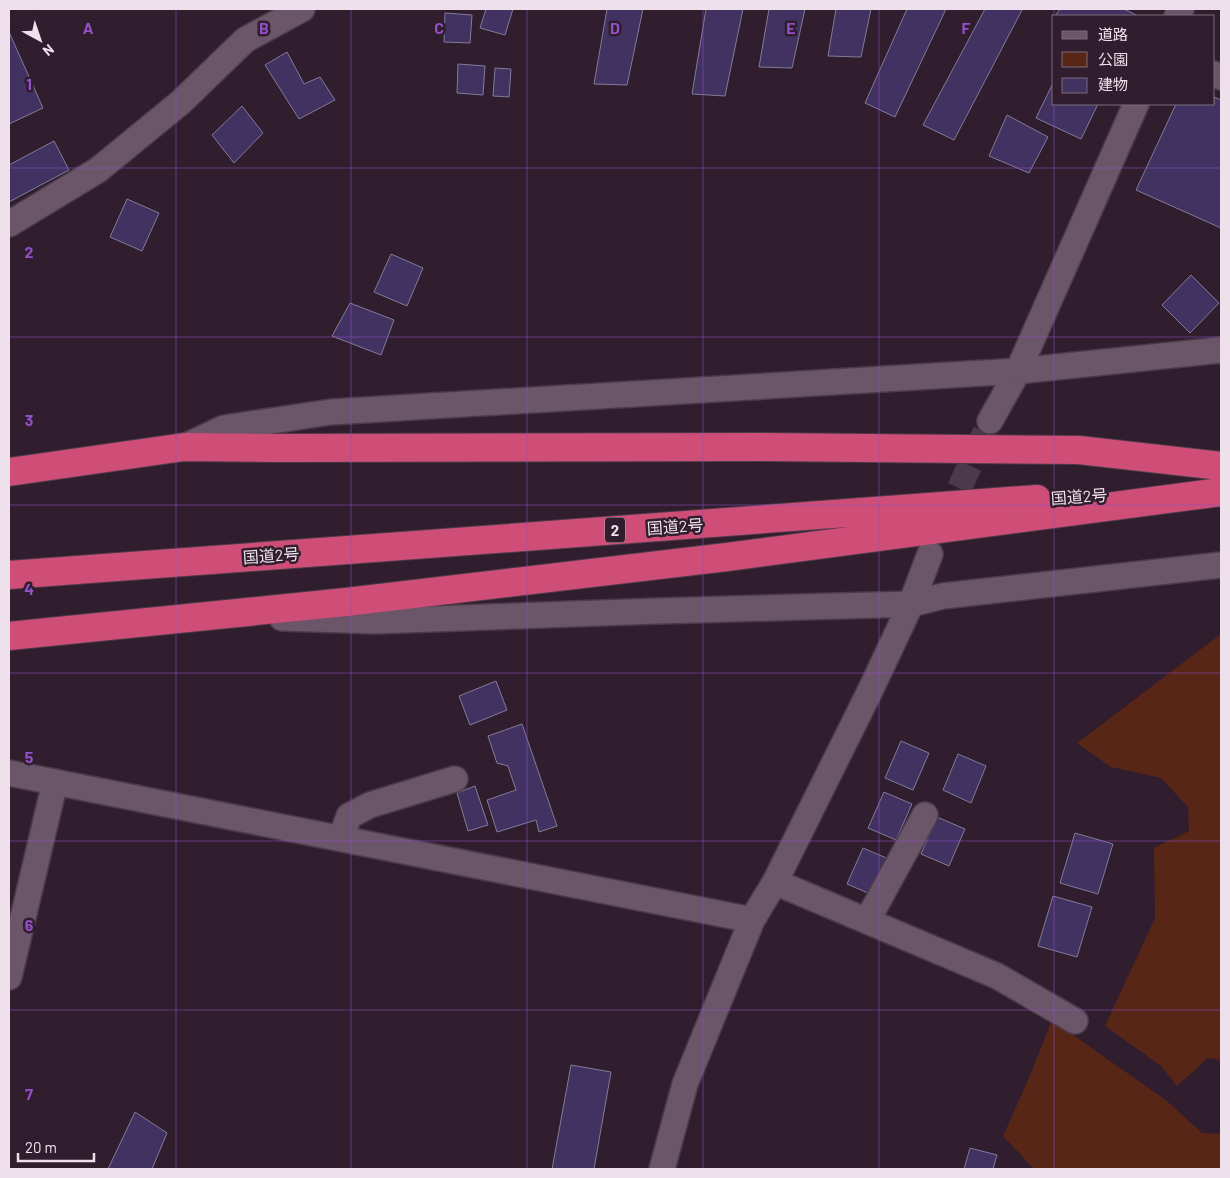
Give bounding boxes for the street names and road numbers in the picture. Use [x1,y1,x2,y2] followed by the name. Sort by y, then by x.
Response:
[1050,485,1108,507] street label: 国道2号
[646,515,704,537] street label: 国道2号
[605,518,625,542] road number: 2
[242,544,300,566] street label: 国道2号

